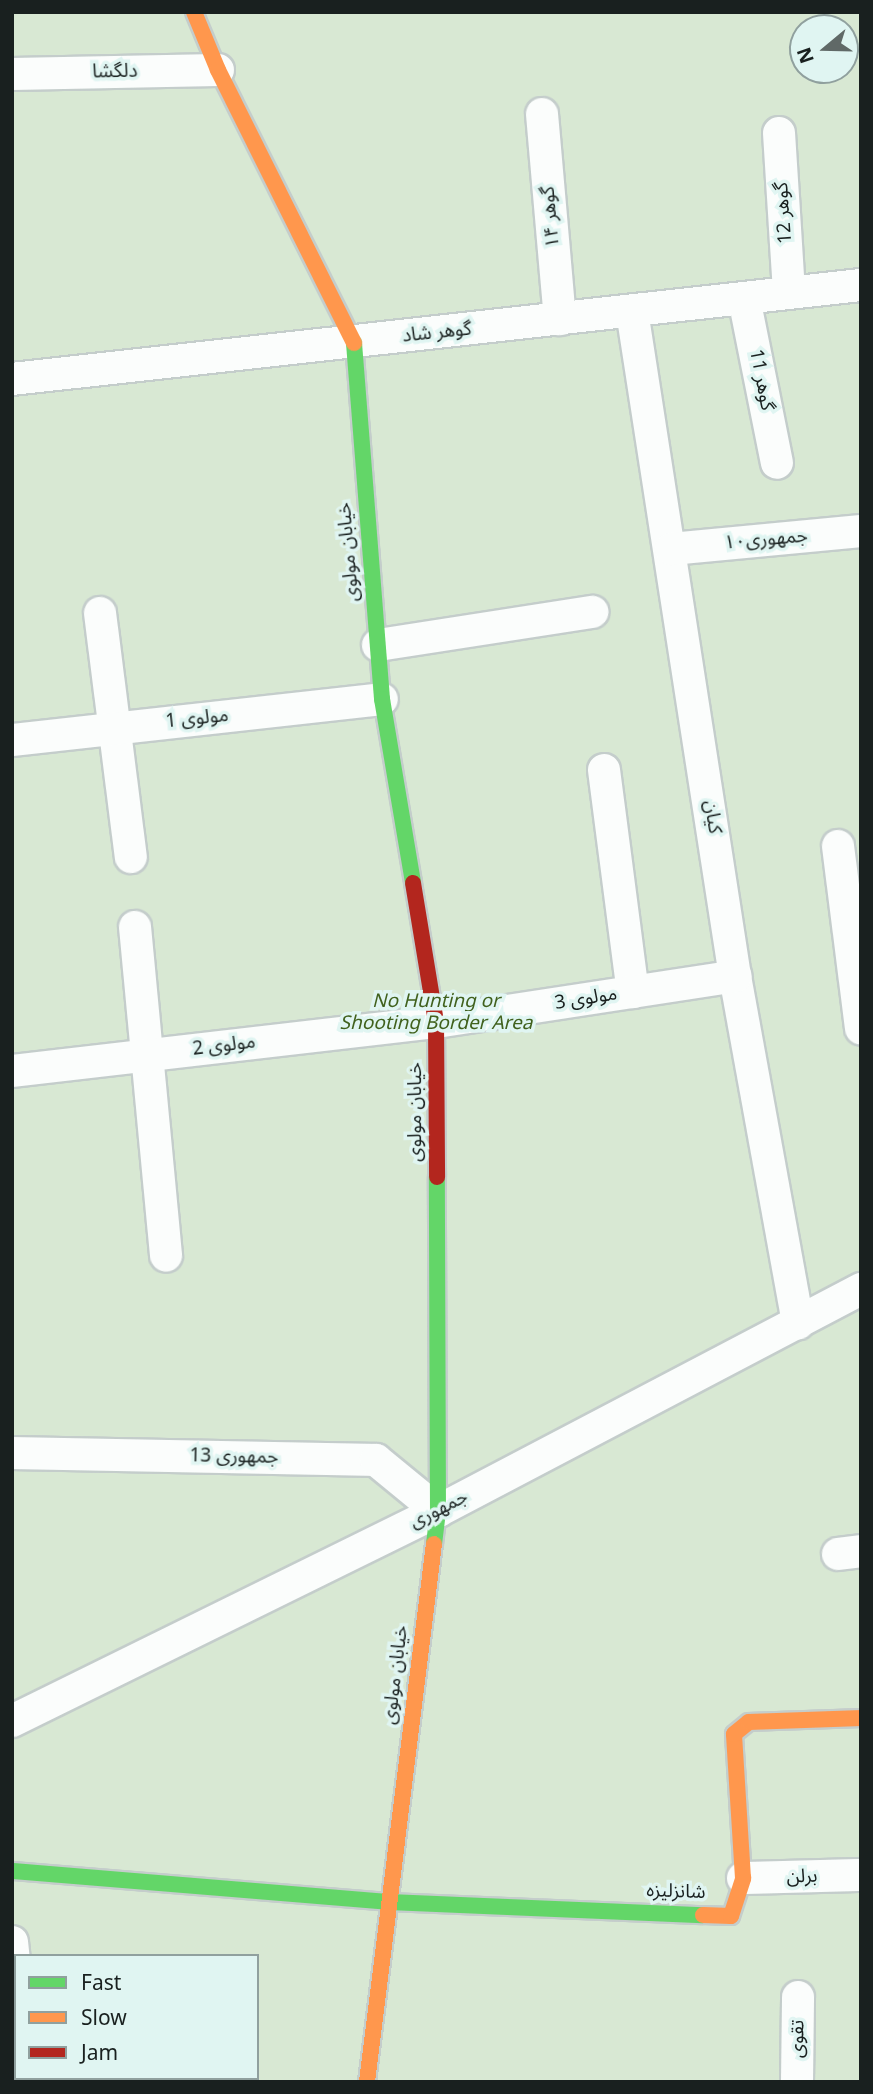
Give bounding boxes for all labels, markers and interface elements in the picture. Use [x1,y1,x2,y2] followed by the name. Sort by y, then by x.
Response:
[789,14,859,84] north arrow
[785,41,827,69] text: N
[92,60,138,84] street label: دلگشا
[770,181,798,245] street label: گوهر 12
[537,185,565,249] street label: گوهر ۱۴
[401,318,473,348] street label: گوهر شاد
[744,347,778,413] street label: گوهر 11
[333,501,365,603] street label: خیابان مولوی
[723,525,809,555] street label: جمهوری۱۰
[164,704,230,734] street label: مولوی 1
[698,799,726,835] street label: کیان
[553,983,619,1015] street label: مولوی 3
[340,991,532,1035] park label: No Hunting or Shooting Border Area
[191,1031,257,1061] street label: مولوی 2
[405,1062,427,1162] street label: خیابان مولوی
[189,1445,279,1469] street label: جمهوری 13
[406,1486,472,1534] street label: جمهوری
[379,1624,413,1726] street label: خیابان مولوی
[786,1865,818,1889] street label: برلن
[646,1880,706,1904] street label: شانزلیزه
[14,1954,259,2080] legend
[81,1961,121,2005] text: Fast
[81,1996,127,2040] text: Slow
[786,2020,810,2058] street label: تقوی
[81,2031,118,2075] text: Jam

